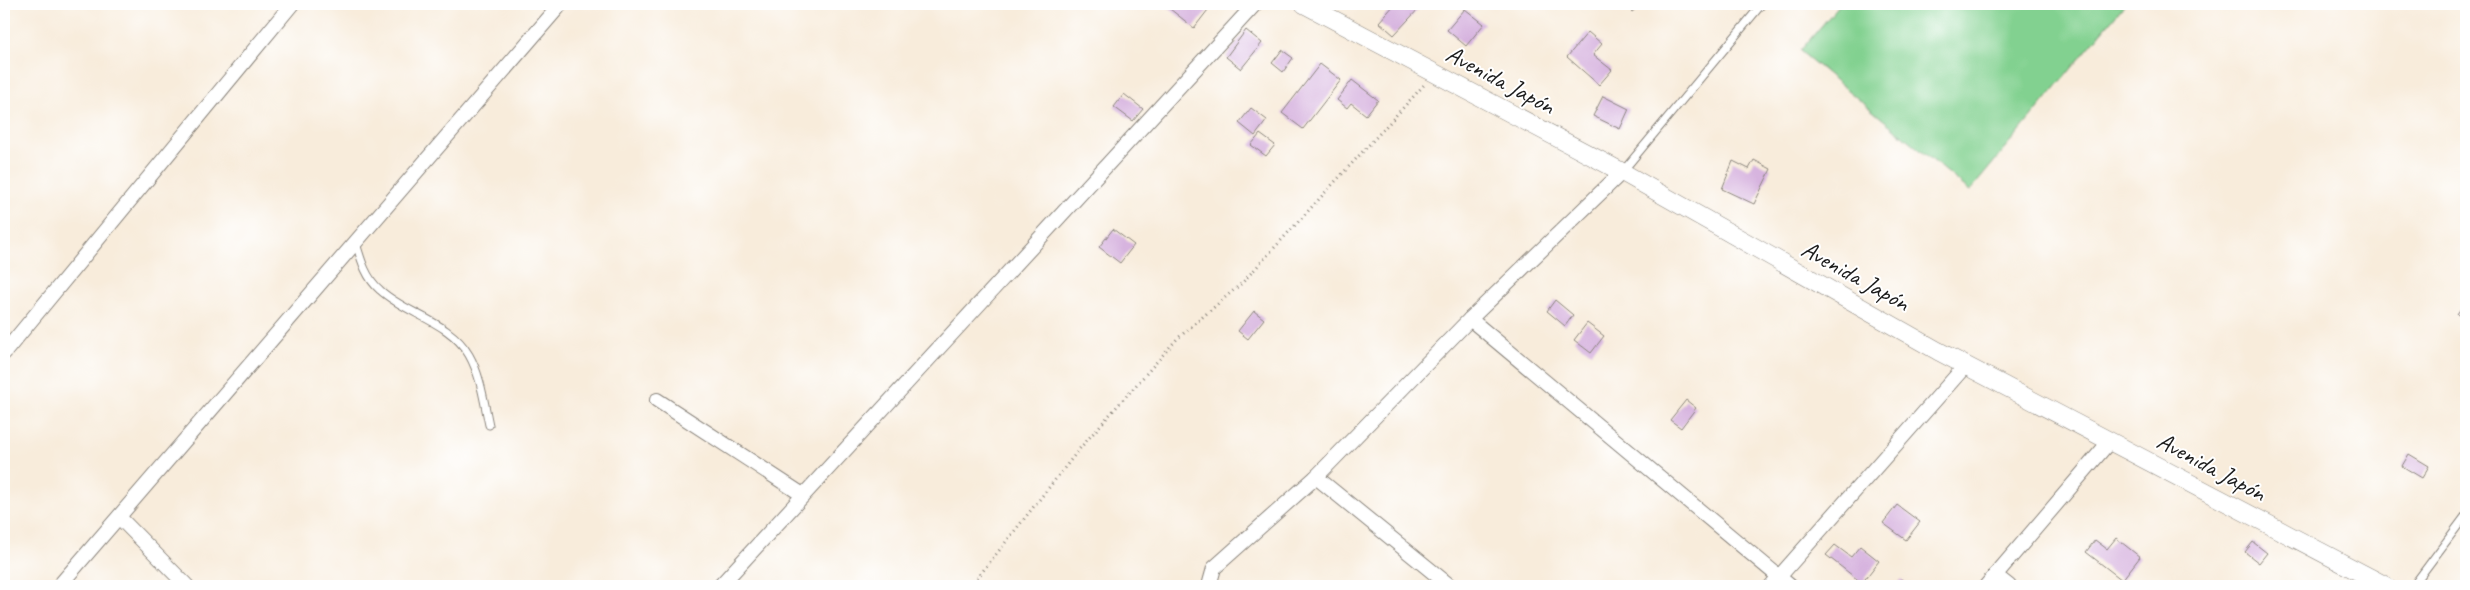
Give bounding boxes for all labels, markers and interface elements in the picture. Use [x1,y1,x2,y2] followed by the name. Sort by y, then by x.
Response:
[1441,38,1561,122] street label: Avenida Japón
[1796,233,1916,319] street label: Avenida Japón
[2152,425,2272,509] street label: Avenida Japón

